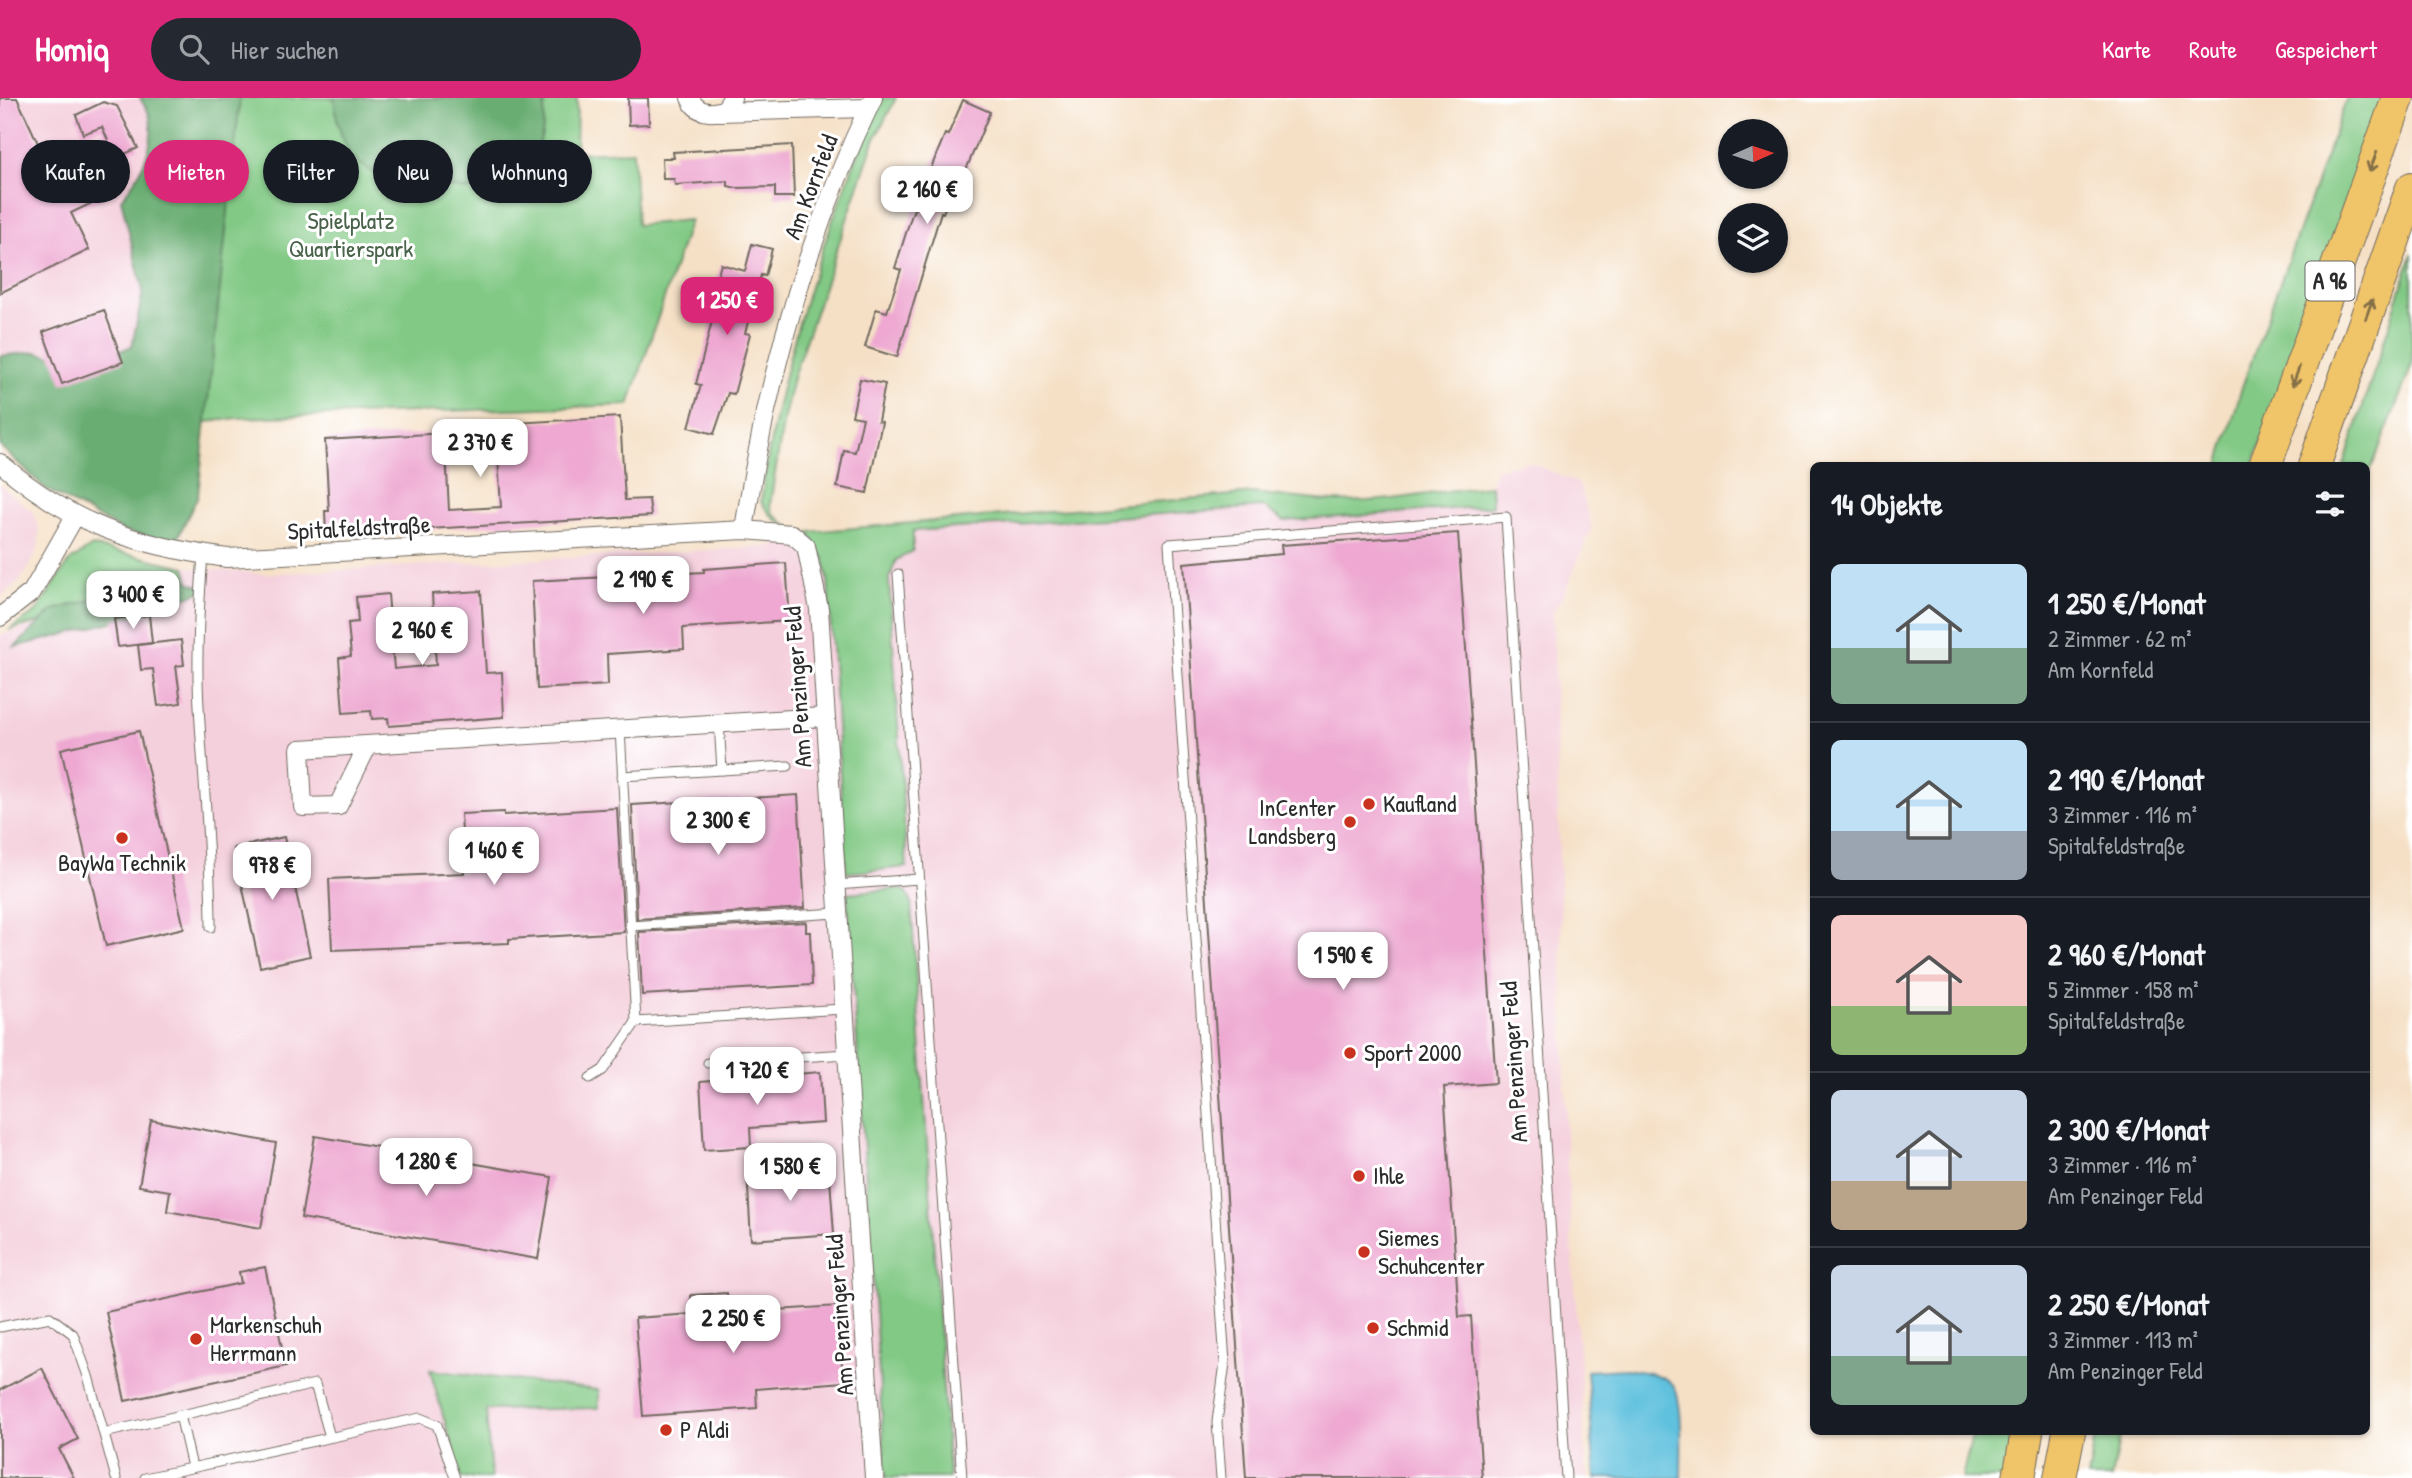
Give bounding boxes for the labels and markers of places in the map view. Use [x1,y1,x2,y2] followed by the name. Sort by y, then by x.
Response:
[862,166,992,226] pin: 2 160 €
[662,278,792,337] pin: 1 250 €
[415,420,545,479] pin: 2 370 €
[578,556,708,616] pin: 2 190 €
[68,572,198,631] pin: 3 400 €
[357,608,487,667] pin: 2 960 €
[1383,787,1456,819] place label: Kaufland
[1249,791,1336,851] place label: InCenter Landsberg
[1361,796,1377,812] marker: Kaufland
[653,798,783,857] pin: 2 300 €
[1342,814,1358,830] marker: InCenter Landsberg
[429,828,559,887] pin: 1 460 €
[114,830,130,846] marker: BayWa Technik
[223,842,321,902] pin: 978 €
[58,846,186,878] place label: BayWa Technik
[1278,932,1408,992] pin: 1 590 €
[1364,1036,1461,1068] place label: Sport 2000
[1342,1045,1358,1061] marker: Sport 2000
[692,1048,822,1107] pin: 1 720 €
[361,1138,491,1198] pin: 1 280 €
[725,1144,855,1203] pin: 1 580 €
[1373,1159,1405,1191] place label: Ihle
[1351,1168,1367,1184] marker: Ihle
[1378,1221,1485,1281] place label: Siemes Schuhcenter
[1356,1244,1372,1260] marker: Siemes Schuhcenter
[668,1296,798,1355] pin: 2 250 €
[210,1308,322,1368] place label: Markenschuh Herrmann
[1387,1311,1448,1343] place label: Schmid
[1365,1320,1381,1336] marker: Schmid
[188,1331,204,1347] marker: Markenschuh Herrmann
[680,1413,730,1445] place label: P Aldi
[658,1422,674,1438] marker: P Aldi

